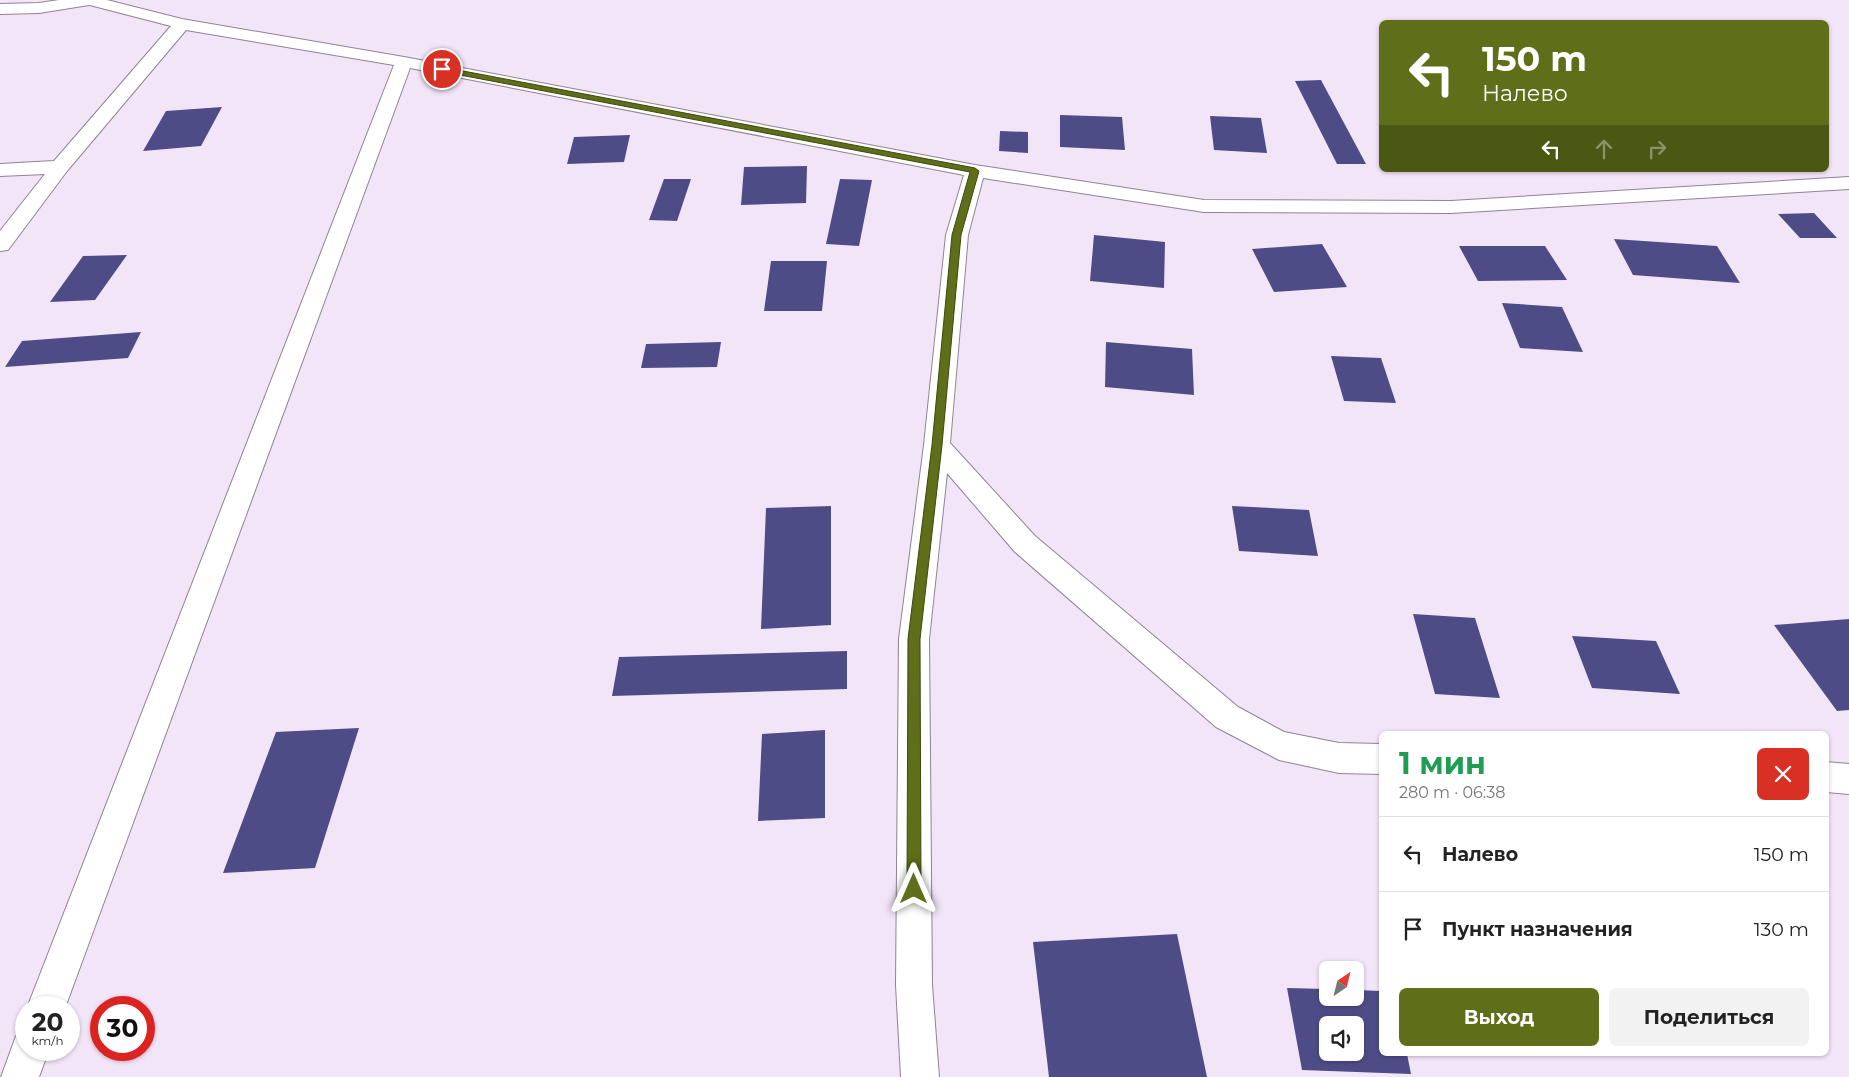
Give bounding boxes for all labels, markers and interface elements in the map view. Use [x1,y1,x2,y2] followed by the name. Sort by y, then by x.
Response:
[1482,37,1587,80] text: 150 m
[1399,40,1464,105] icon: left
[421,48,463,90] pin
[428,55,456,83] icon: arrive
[1482,80,1568,107] text: Налево
[1537,135,1565,163] icon: left
[1590,135,1618,163] icon: ahead
[1643,135,1671,163] icon: right
[1399,745,1486,782] text: 1 мин
[1757,748,1809,800] button: close
[1399,783,1505,802] text: 280 m · 06:38
[1399,840,1427,868] icon: left
[1442,843,1518,866] text: Налево
[1754,843,1809,866] text: 150 m
[887,862,939,914] position arrow
[1399,915,1427,943] icon: arrive
[1442,918,1633,941] text: Пункт назначения
[1754,918,1809,941] text: 130 m
[1319,961,1364,1006] north arrow
[1319,961,1364,1061] map controls
[1399,988,1599,1046] button: Выход
[1609,988,1809,1046] button: Поделиться
[90,996,155,1061] speed limit sign: 30
[32,1007,63,1037] text: 20
[1319,1016,1364,1061] button: sound
[31,1033,64,1048] text: km/h

